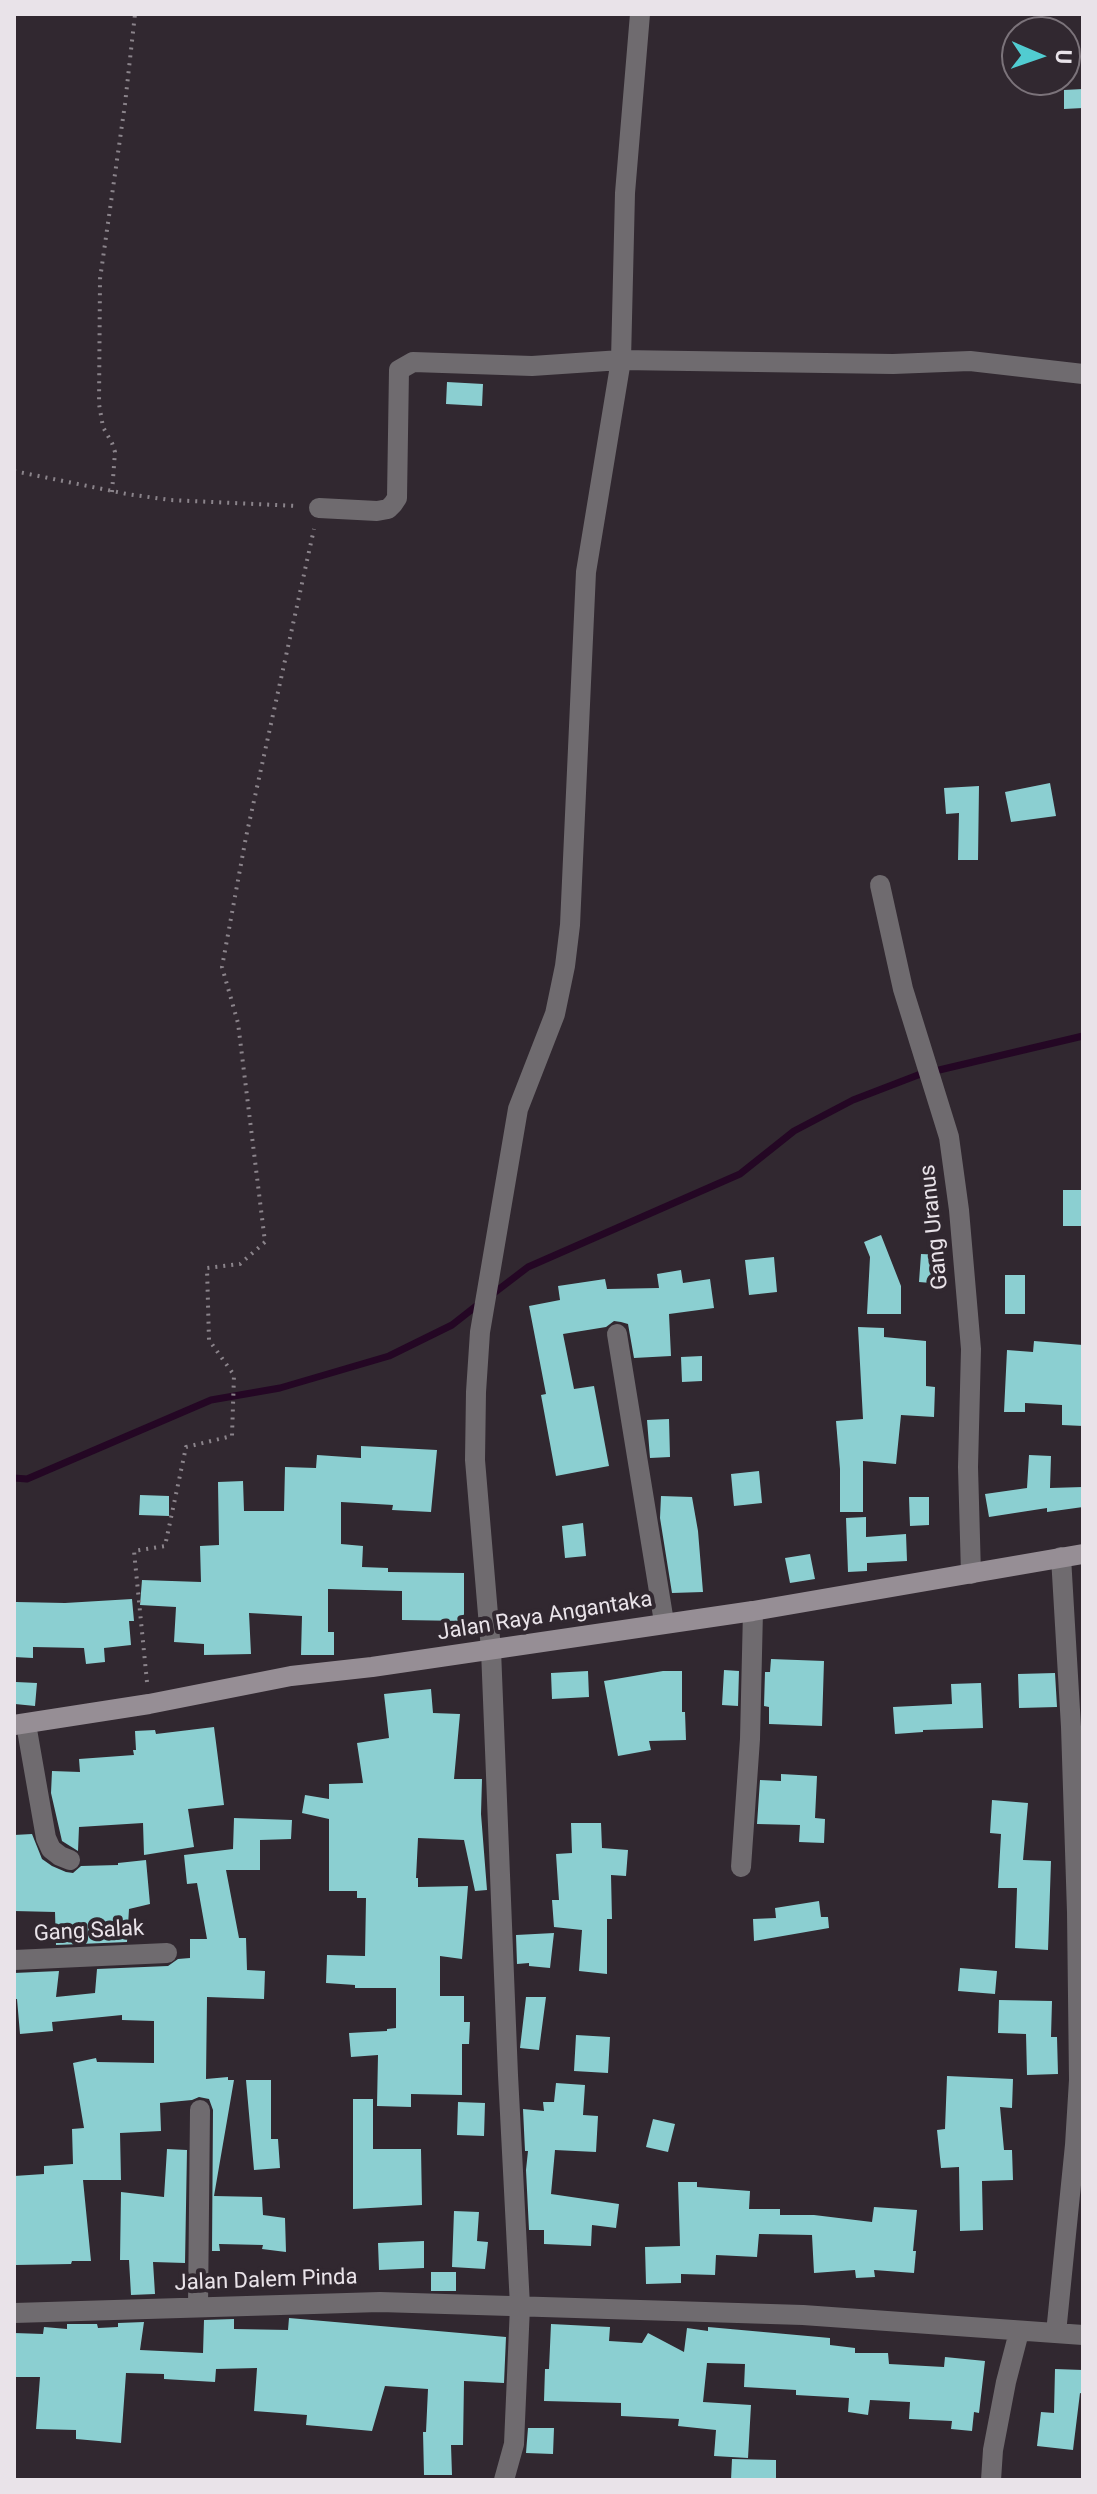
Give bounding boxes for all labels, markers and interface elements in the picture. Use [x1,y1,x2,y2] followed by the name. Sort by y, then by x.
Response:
[1001,16,1081,96] north arrow
[1051,49,1076,64] text: U
[915,1163,955,1291] street label: Gang Uranus
[436,1587,654,1647] street label: Jalan Raya Angantaka
[33,1916,145,1948] street label: Gang Salak
[174,2265,358,2297] street label: Jalan Dalem Pinda

